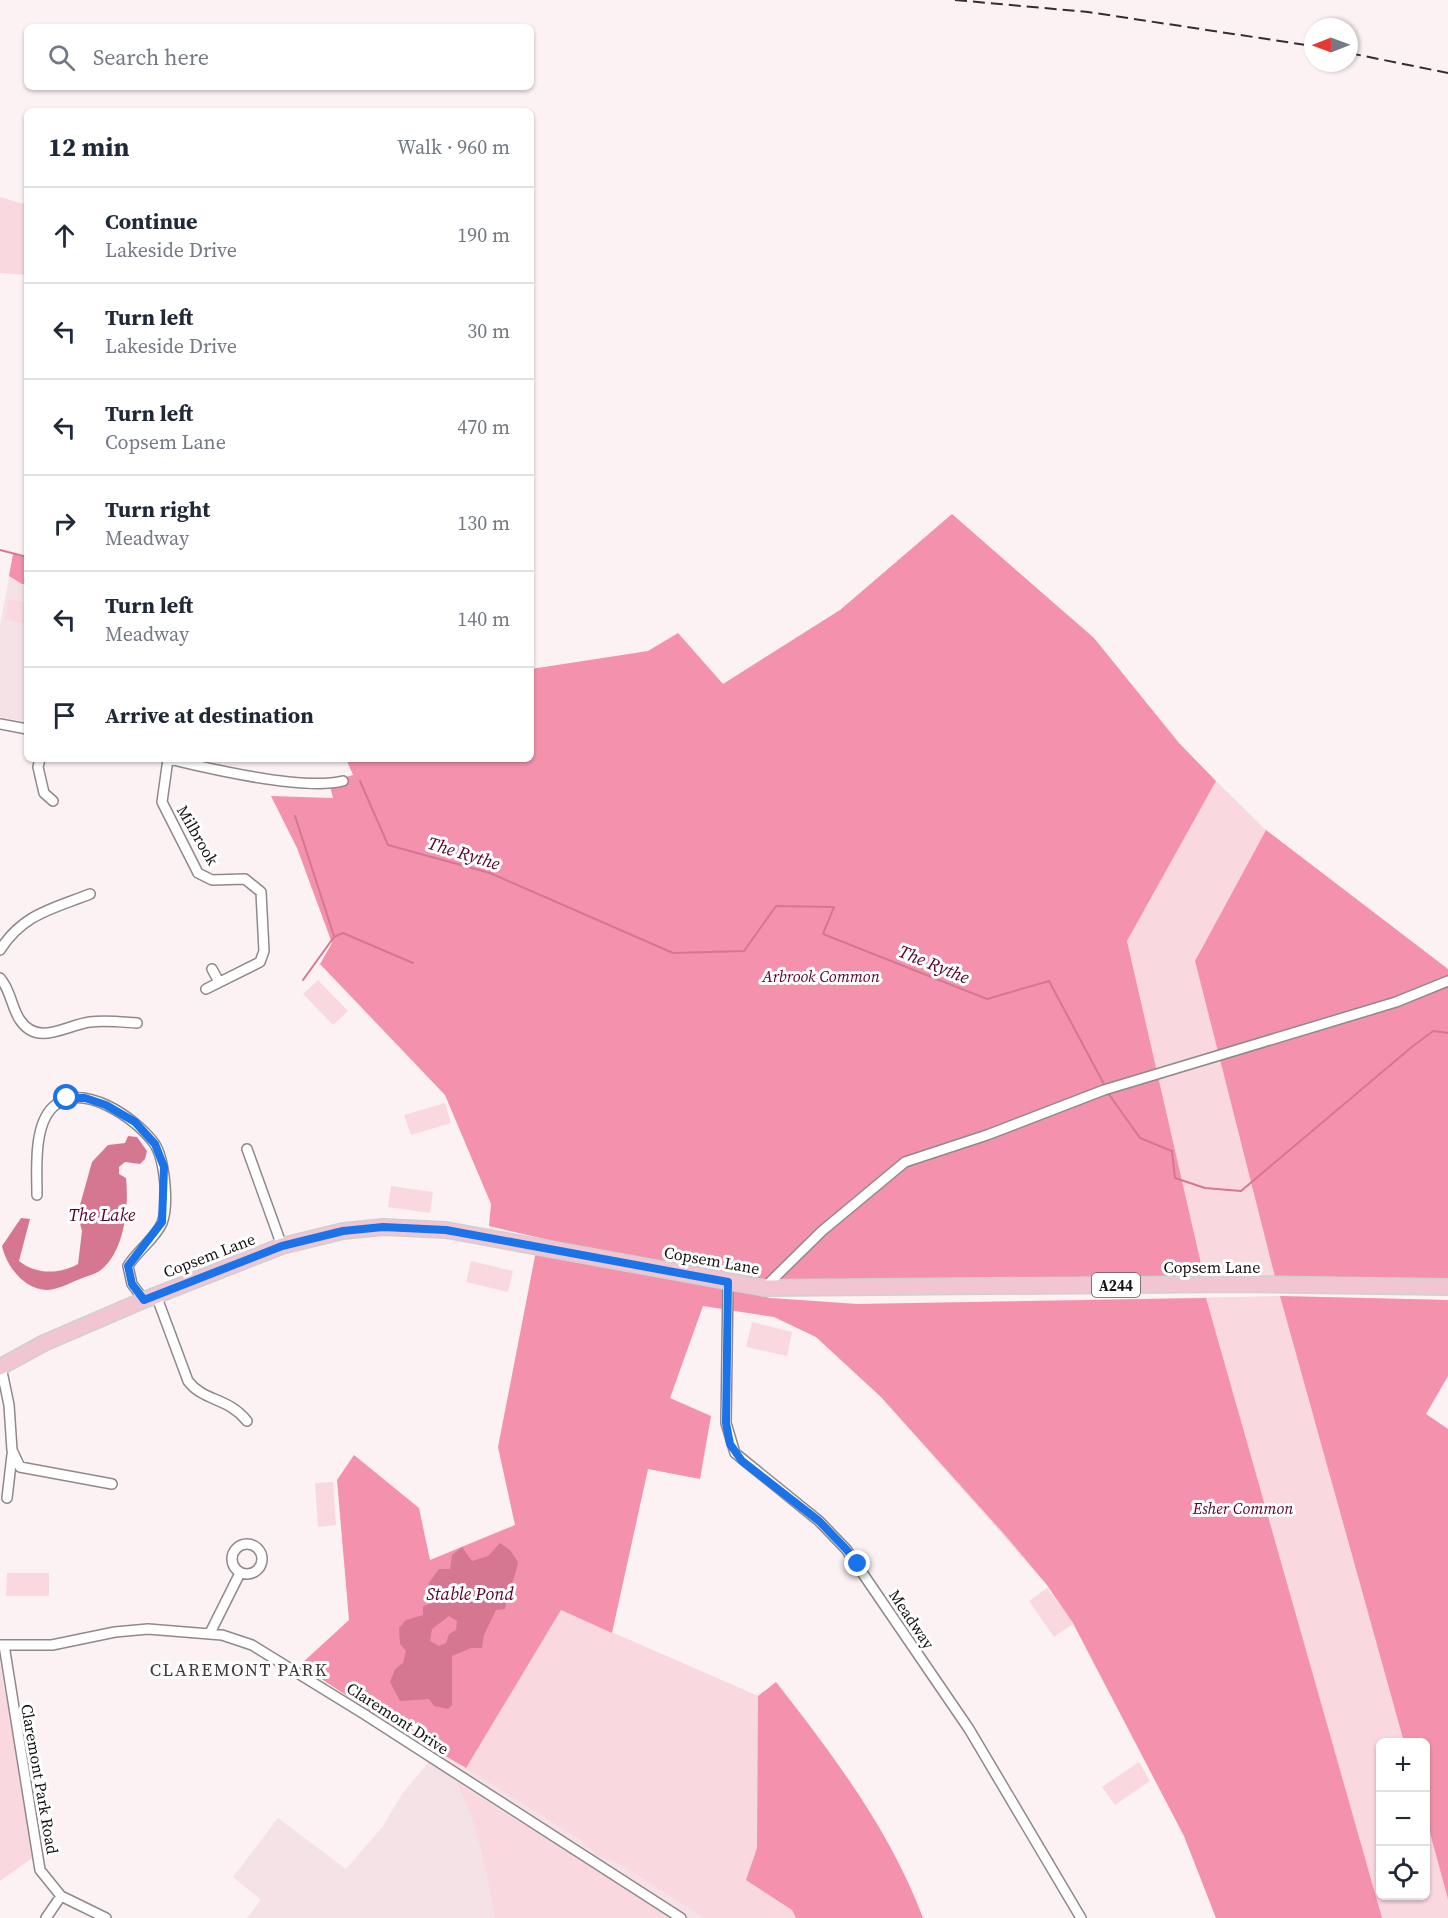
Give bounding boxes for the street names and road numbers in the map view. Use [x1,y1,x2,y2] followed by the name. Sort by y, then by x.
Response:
[172,801,224,869] street label: Milbrook
[160,1227,258,1283] street label: Copsem Lane
[662,1241,762,1279] street label: Copsem Lane
[1164,1256,1260,1278] street label: Copsem Lane
[1092,1273,1140,1297] road number: A244
[884,1585,940,1654] street label: Meadway
[343,1677,453,1759] street label: Claremont Drive
[16,1702,64,1856] street label: Claremont Park Road

